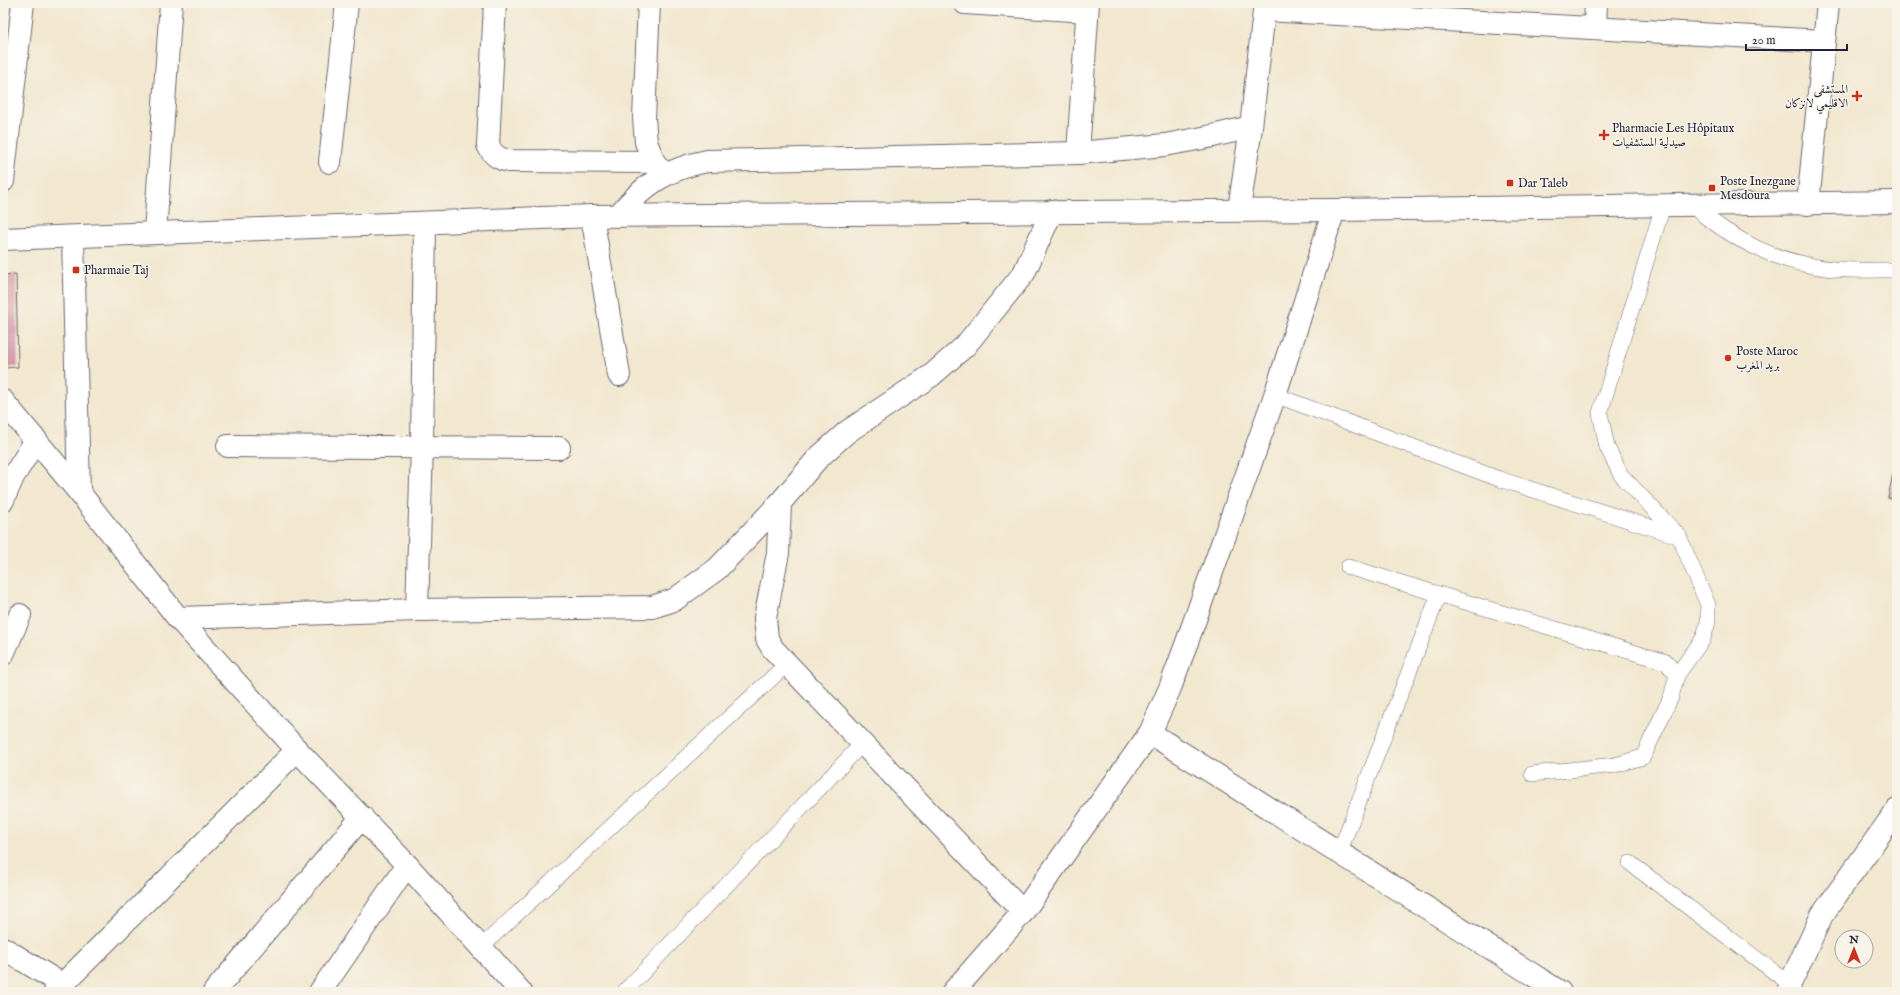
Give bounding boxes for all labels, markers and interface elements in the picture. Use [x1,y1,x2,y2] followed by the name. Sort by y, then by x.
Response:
[1746,26,1847,52] scale bar
[1752,33,1775,48] text: 20 m
[1785,82,1848,115] place label: المستشفى الاقليمي لانزكان
[1851,90,1863,102] marker: المستشفى الاقليمي لانزكان
[1612,121,1735,150] place label: Pharmacie Les Hôpitaux صيدلية المستشفيات
[1599,130,1609,140] marker: Pharmacie Les Hôpitaux صيدلية المستشفيات
[1720,174,1796,203] place label: Poste Inezgane Mesdoura
[1518,176,1568,191] place label: Dar Taleb
[1505,178,1515,188] marker: Dar Taleb
[1707,183,1717,193] marker: Poste Inezgane Mesdoura
[84,263,149,278] place label: Pharmaie Taj
[71,265,81,275] marker: Pharmaie Taj
[1736,344,1798,373] place label: Poste Maroc بريد المغرب
[1723,353,1733,363] marker: Poste Maroc بريد المغرب
[1834,929,1874,969] north arrow
[1848,933,1859,947] text: N

